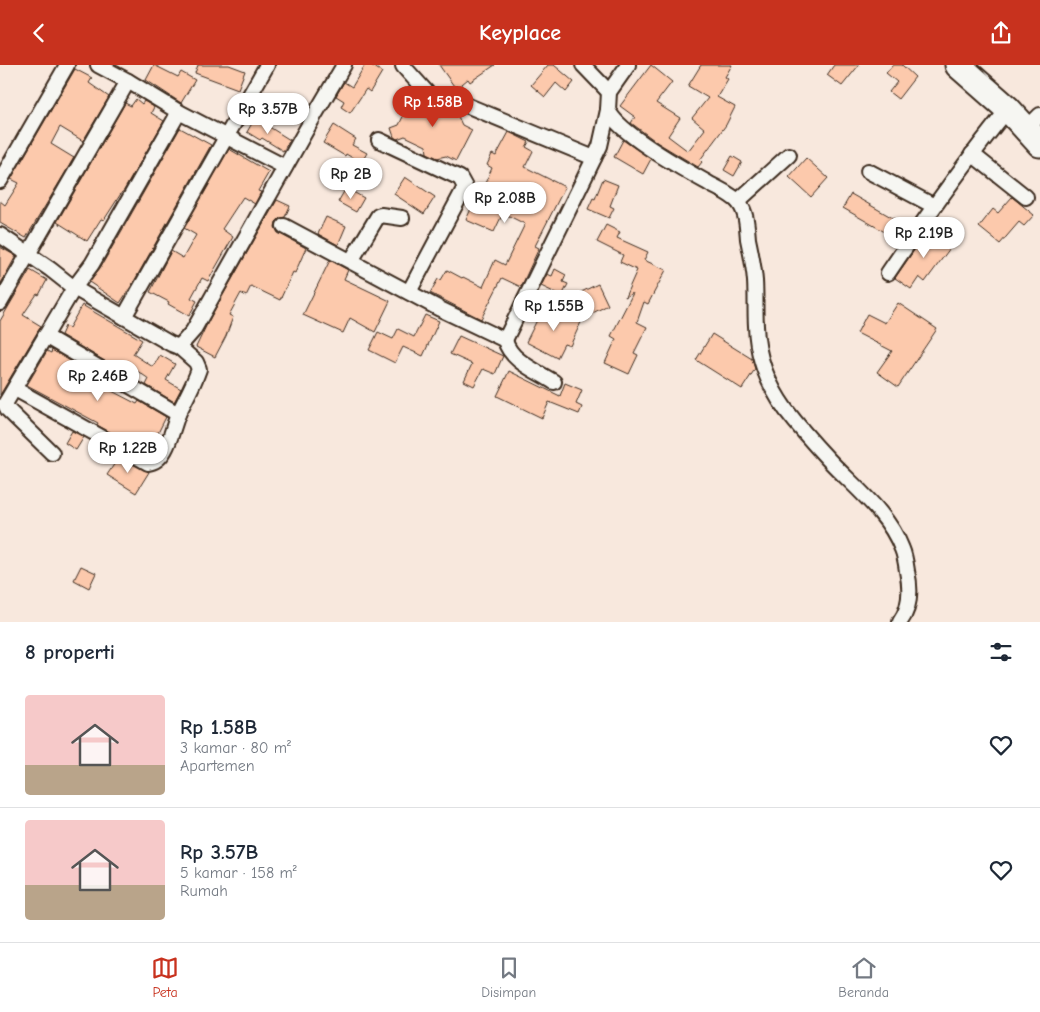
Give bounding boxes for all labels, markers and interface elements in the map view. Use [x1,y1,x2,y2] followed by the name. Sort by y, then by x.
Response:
[25,19,53,47] icon: back
[987,19,1015,47] icon: share
[479,20,561,46] text: Keyplace
[381,85,485,128] pin: Rp 1.58B
[216,93,320,135] pin: Rp 3.57B
[403,93,463,111] text: Rp 1.58B
[238,100,298,118] text: Rp 3.57B
[316,157,386,200] pin: Rp 2B
[330,165,372,183] text: Rp 2B
[453,181,557,224] pin: Rp 2.08B
[474,189,536,207] text: Rp 2.08B
[872,217,976,259] pin: Rp 2.19B
[895,224,953,242] text: Rp 2.19B
[502,289,606,332] pin: Rp 1.55B
[524,297,584,315] text: Rp 1.55B
[46,359,150,402] pin: Rp 2.46B
[68,367,128,385] text: Rp 2.46B
[76,431,180,474] pin: Rp 1.22B
[99,439,157,457] text: Rp 1.22B
[987,638,1015,666] icon: filters
[25,640,115,664] text: 8 properti
[65,715,125,775] icon: home
[180,715,257,739] text: Rp 1.58B
[987,731,1015,759] icon: heart
[180,739,291,757] text: 3 kamar · 80 m²
[180,757,255,775] text: Apartemen
[65,840,125,900] icon: home
[180,840,258,864] text: Rp 3.57B
[987,856,1015,884] icon: heart
[180,864,297,882] text: 5 kamar · 158 m²
[180,882,228,900] text: Rumah
[151,954,179,1001] tab: Peta
[481,954,536,1001] tab: Disimpan
[838,954,889,1001] tab: Beranda

